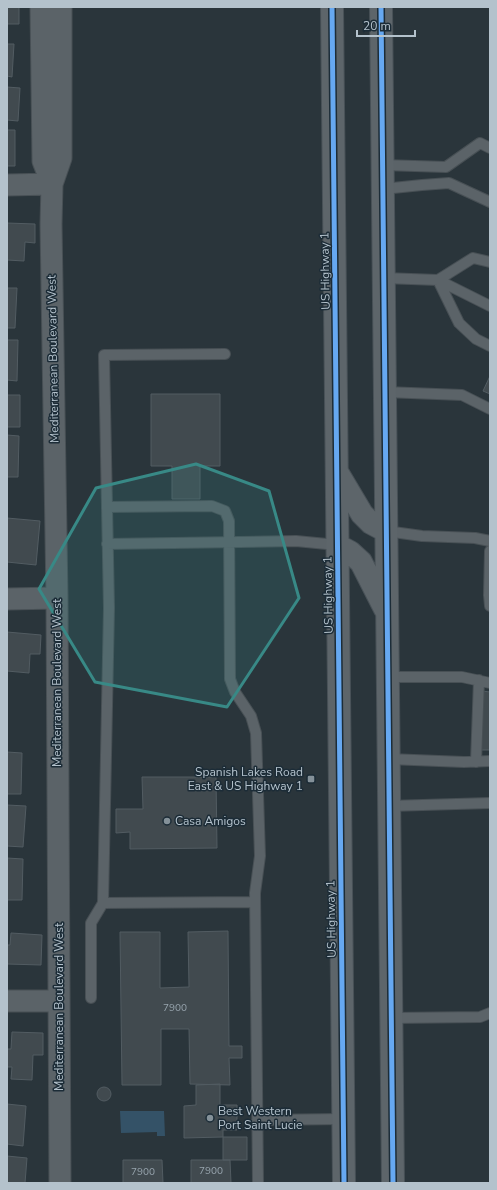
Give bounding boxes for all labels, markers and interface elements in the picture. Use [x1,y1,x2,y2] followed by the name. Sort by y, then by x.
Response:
[357,12,415,38] scale bar
[363,18,391,34] text: 20 m
[316,232,334,310] street label: US Highway 1
[44,274,62,443] street label: Mediterranean Boulevard West
[319,556,337,634] street label: US Highway 1
[49,598,65,767] street label: Mediterranean Boulevard West
[188,764,303,794] place label: Spanish Lakes Road East & US Highway 1
[306,774,316,784] marker: Spanish Lakes Road East & US Highway 1
[175,813,246,829] place label: Casa Amigos
[162,816,172,826] marker: Casa Amigos
[322,880,340,958] street label: US Highway 1
[51,922,67,1091] street label: Mediterranean Boulevard West
[163,1001,187,1015] house number: 7900
[218,1103,302,1133] place label: Best Western Port Saint Lucie
[205,1113,215,1123] marker: Best Western Port Saint Lucie
[199,1164,223,1178] house number: 7900
[131,1165,155,1179] house number: 7900

